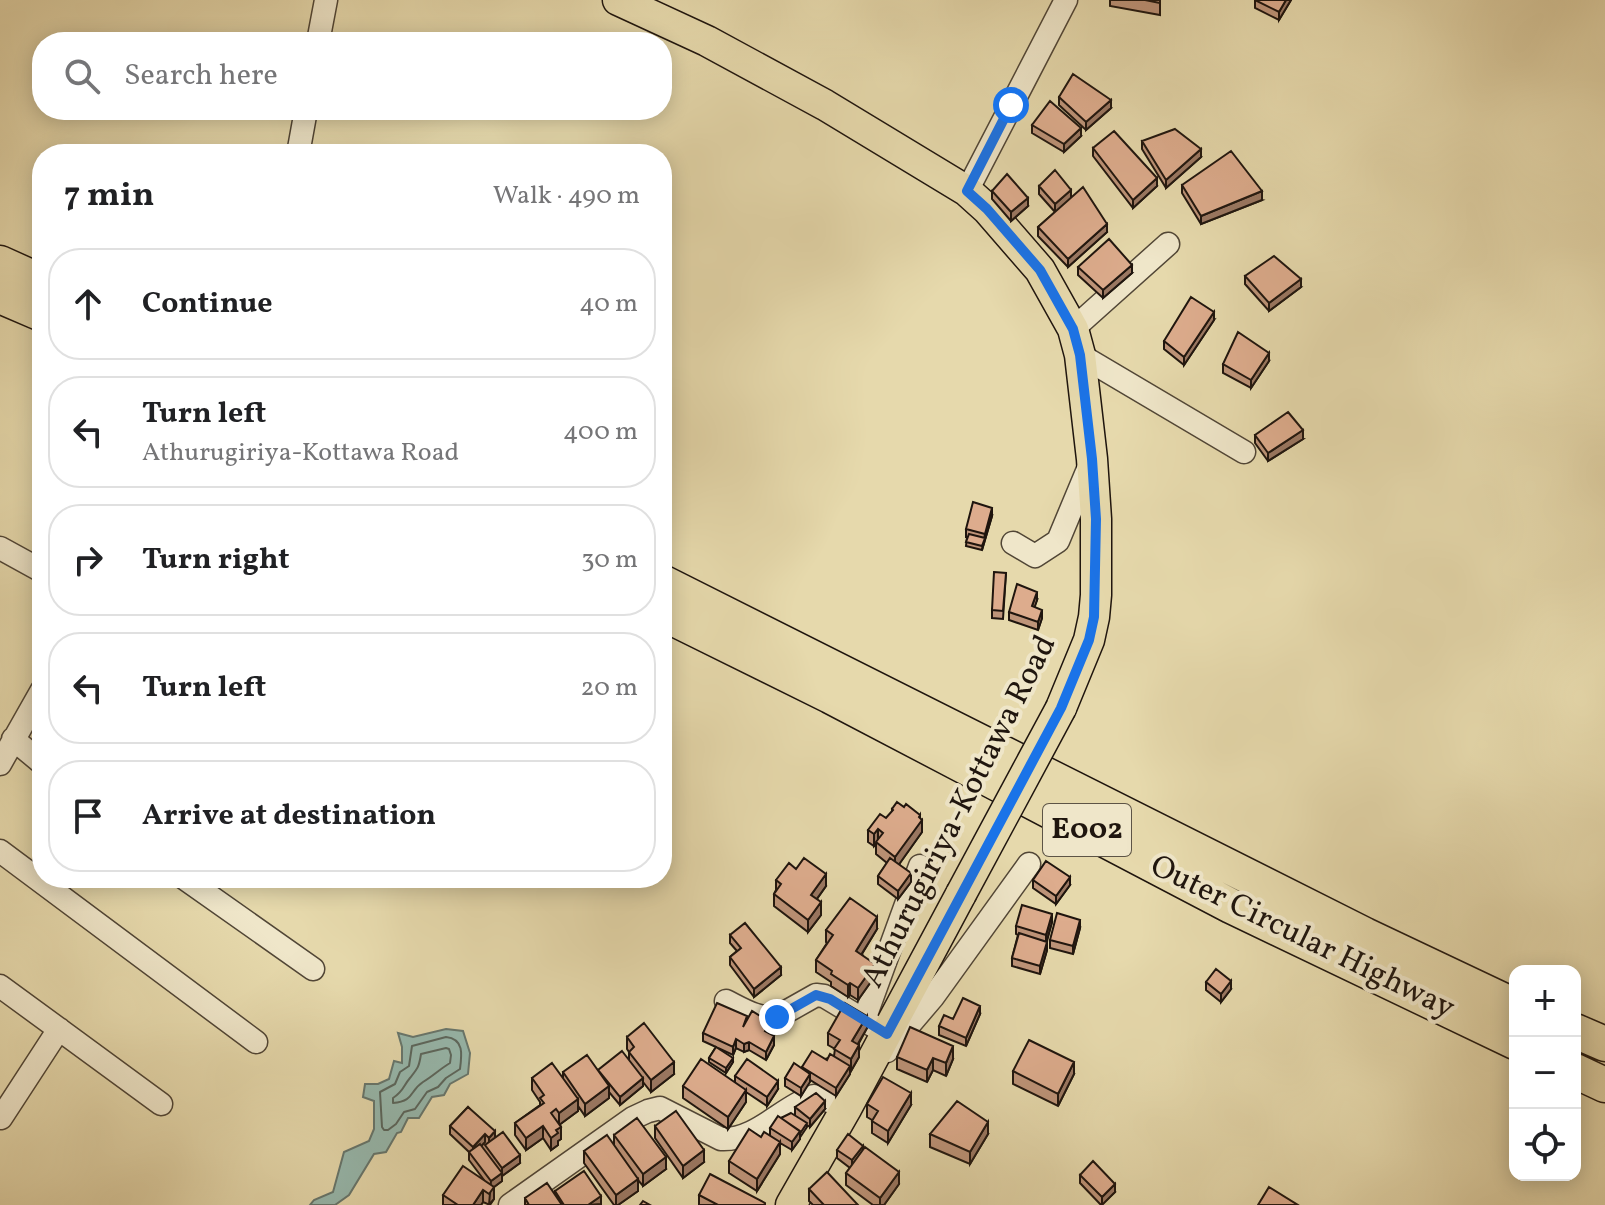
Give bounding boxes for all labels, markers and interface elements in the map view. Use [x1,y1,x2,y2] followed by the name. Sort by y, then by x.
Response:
[32,32,672,120] search box
[60,54,104,98] icon: search
[124,55,278,97] text: Search here
[993,87,1029,123] route start
[64,173,154,220] text: 7 min
[493,178,640,214] text: Walk · 490 m
[66,282,110,326] icon: ahead
[142,283,273,325] text: Continue
[579,286,638,322] text: 40 m
[142,393,266,435] text: Turn left
[66,410,110,454] icon: left
[563,414,638,450] text: 400 m
[142,435,459,471] text: Athurugiriya-Kottawa Road
[66,538,110,582] icon: right
[142,539,290,581] text: Turn right
[581,542,638,578] text: 30 m
[852,628,1068,996] street label: Athurugiriya-Kottawa Road
[66,666,110,710] icon: left
[142,667,266,709] text: Turn left
[580,670,638,706] text: 20 m
[66,794,110,838] icon: arrive
[142,795,436,837] text: Arrive at destination
[1043,804,1131,856] road number: E002
[1142,845,1462,1031] street label: Outer Circular Highway
[1509,965,1581,1181] map controls
[1509,965,1581,1037] button: +
[759,999,795,1035] route end
[1509,1037,1581,1109] button: −
[1509,1109,1581,1181] button: locate

